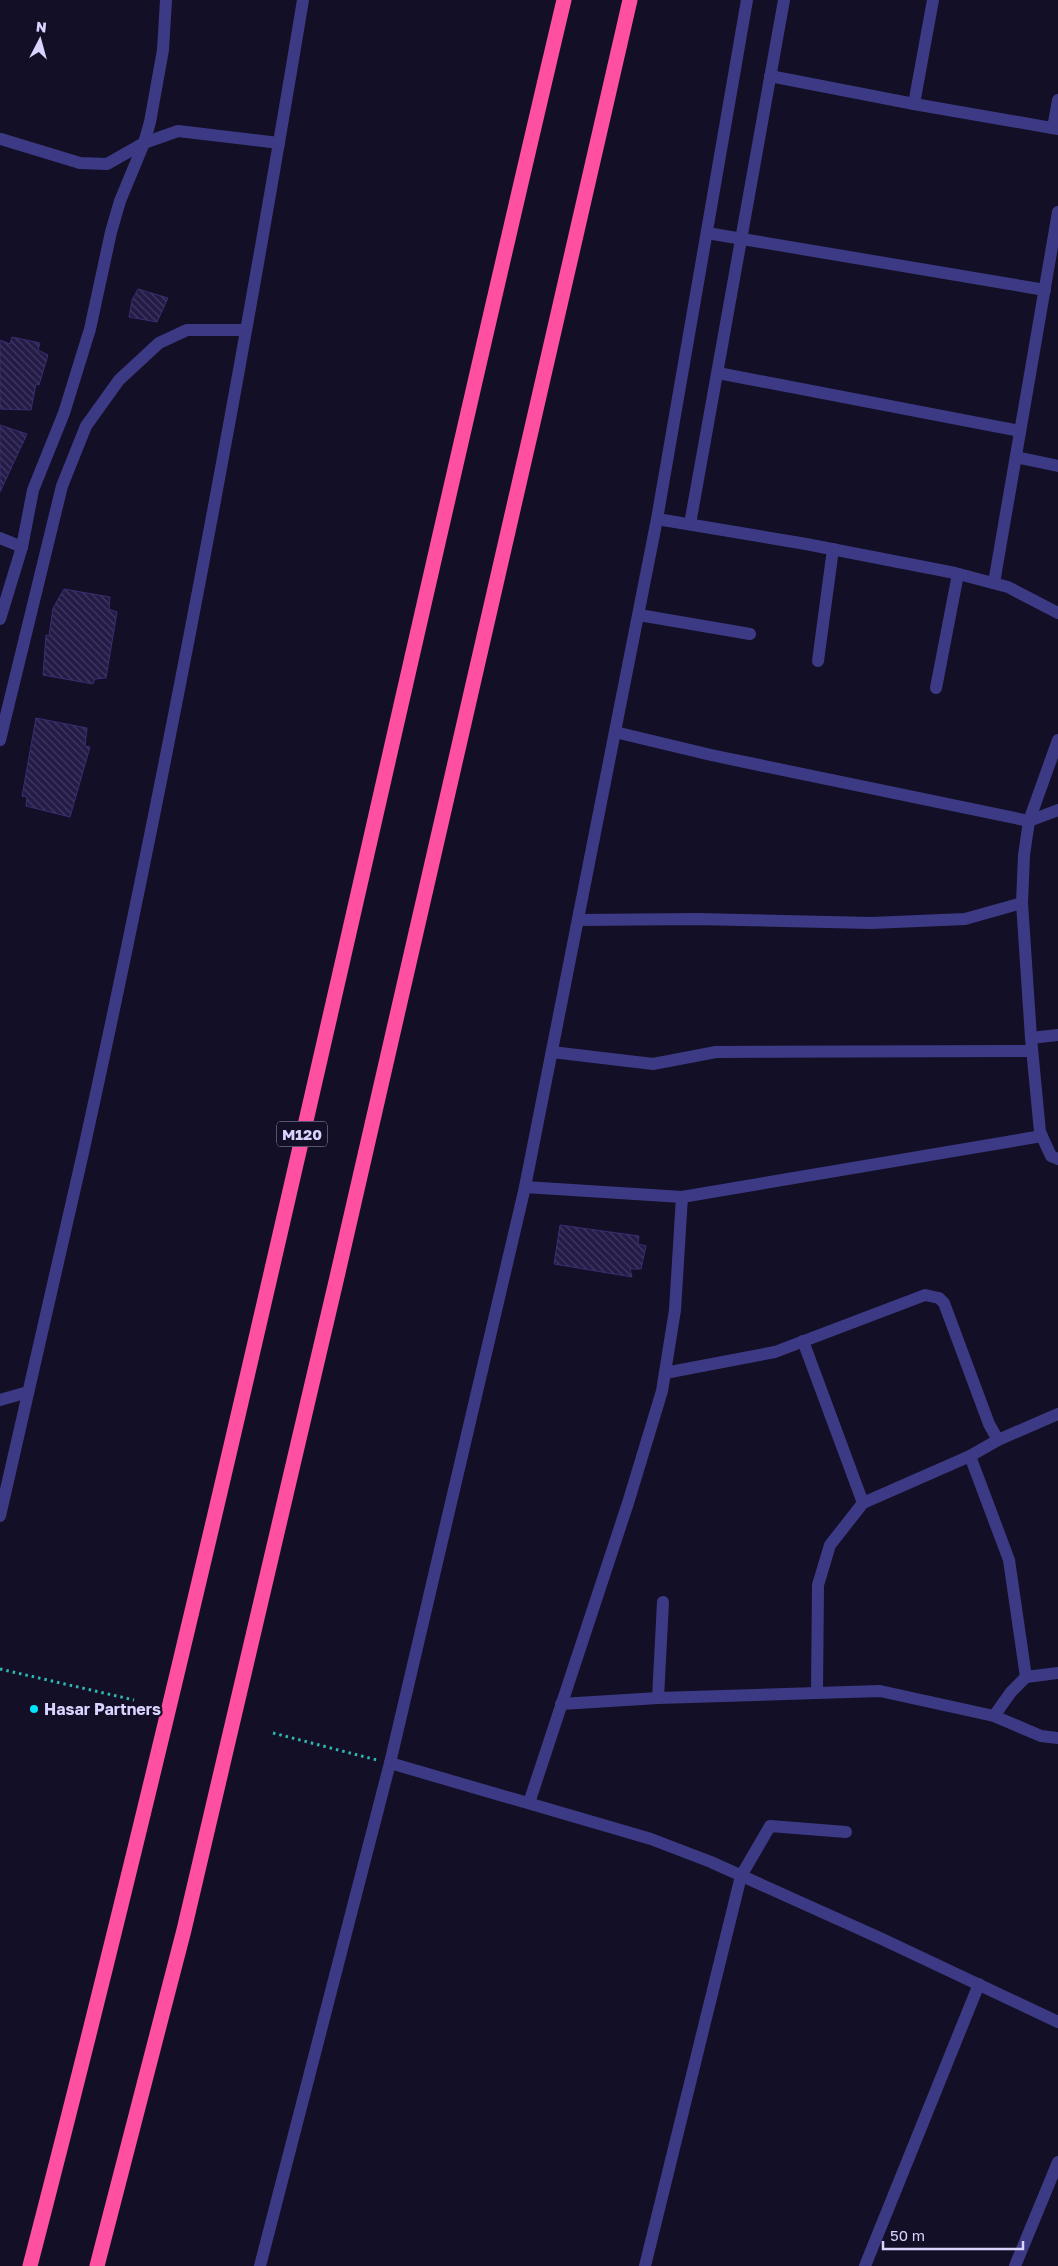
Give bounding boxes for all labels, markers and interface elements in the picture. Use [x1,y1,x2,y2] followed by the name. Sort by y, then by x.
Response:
[15,15,65,65] north arrow
[35,18,48,36] text: N
[277,1122,327,1146] road number: M120
[44,1699,161,1719] place label: Hasar Partners
[28,1703,40,1715] marker: Hasar Partners
[883,2218,1023,2250] scale bar
[890,2226,925,2244] text: 50 m

